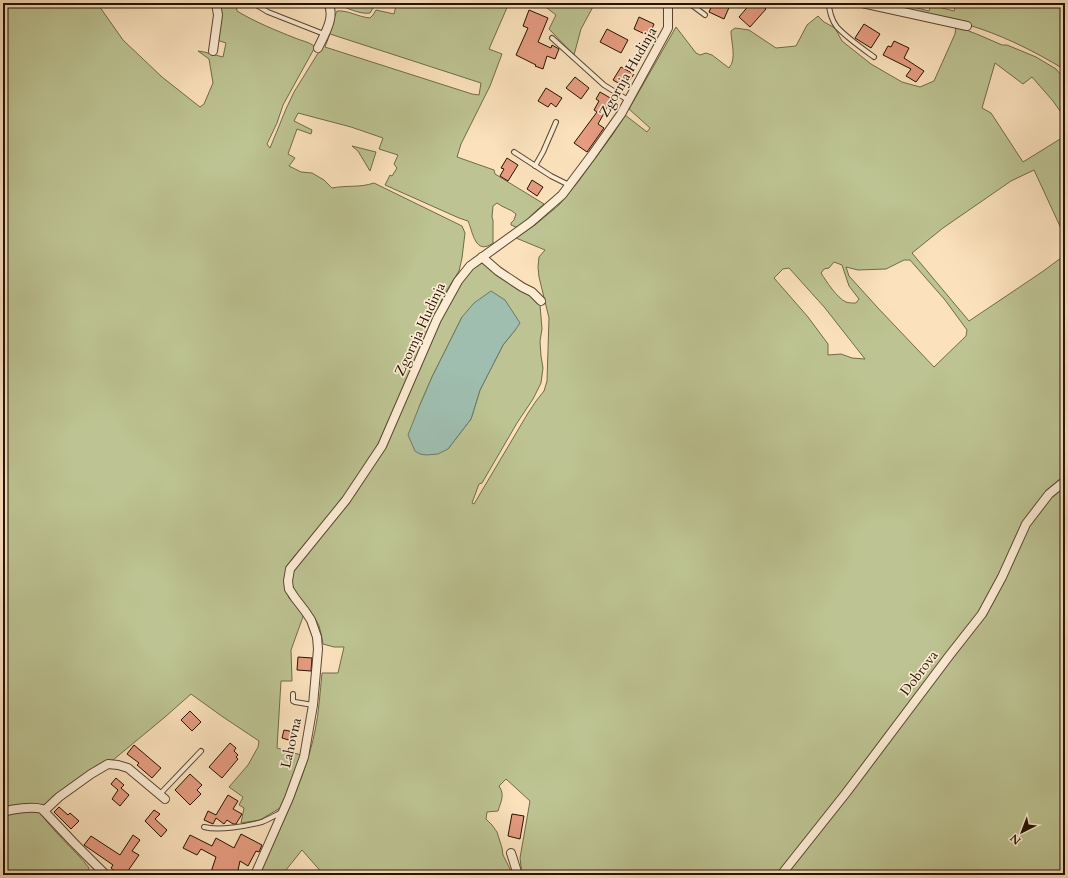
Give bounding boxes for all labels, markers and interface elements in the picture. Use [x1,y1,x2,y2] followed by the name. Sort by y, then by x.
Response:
[595,24,661,120] street label: Zgornja Hudinja
[390,279,450,379] street label: Zgornja Hudinja
[896,646,942,700] street label: Dobrova
[276,716,306,770] street label: Lahovna
[1002,812,1042,852] north arrow
[1007,830,1024,848] text: N

